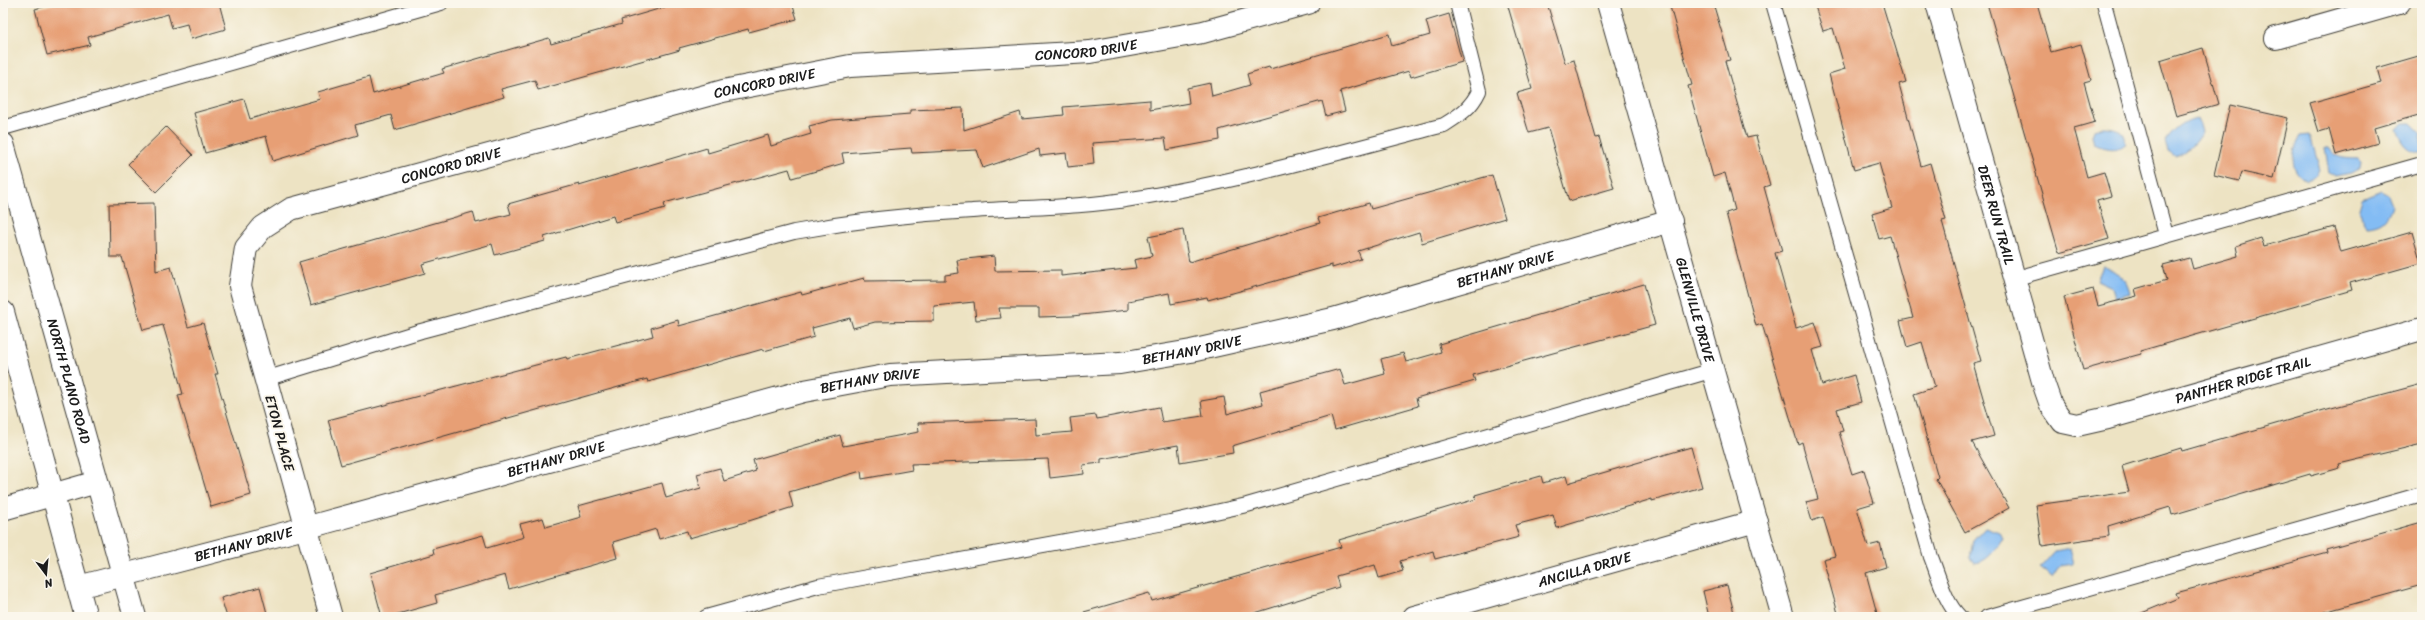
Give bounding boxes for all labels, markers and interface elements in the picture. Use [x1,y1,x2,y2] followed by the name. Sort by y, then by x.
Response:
[1034,32,1140,68] street label: CONCORD DRIVE
[711,61,819,106] street label: CONCORD DRIVE
[398,140,505,191] street label: CONCORD DRIVE
[1970,162,2022,268] street label: DEER RUN TRAIL
[1454,243,1559,295] street label: BETHANY DRIVE
[1668,254,1722,367] street label: GLENVILLE DRIVE
[39,315,98,447] street label: NORTH PLANO ROAD
[1140,328,1245,372] street label: BETHANY DRIVE
[2172,349,2314,411] street label: PANTHER RIDGE TRAIL
[818,361,922,401] street label: BETHANY DRIVE
[257,392,302,475] street label: ETON PLACE
[504,434,609,485] street label: BETHANY DRIVE
[192,519,297,569] street label: BETHANY DRIVE
[1534,544,1635,595] street label: ANCILLA DRIVE
[26,554,66,594] north arrow
[42,573,56,593] text: N

